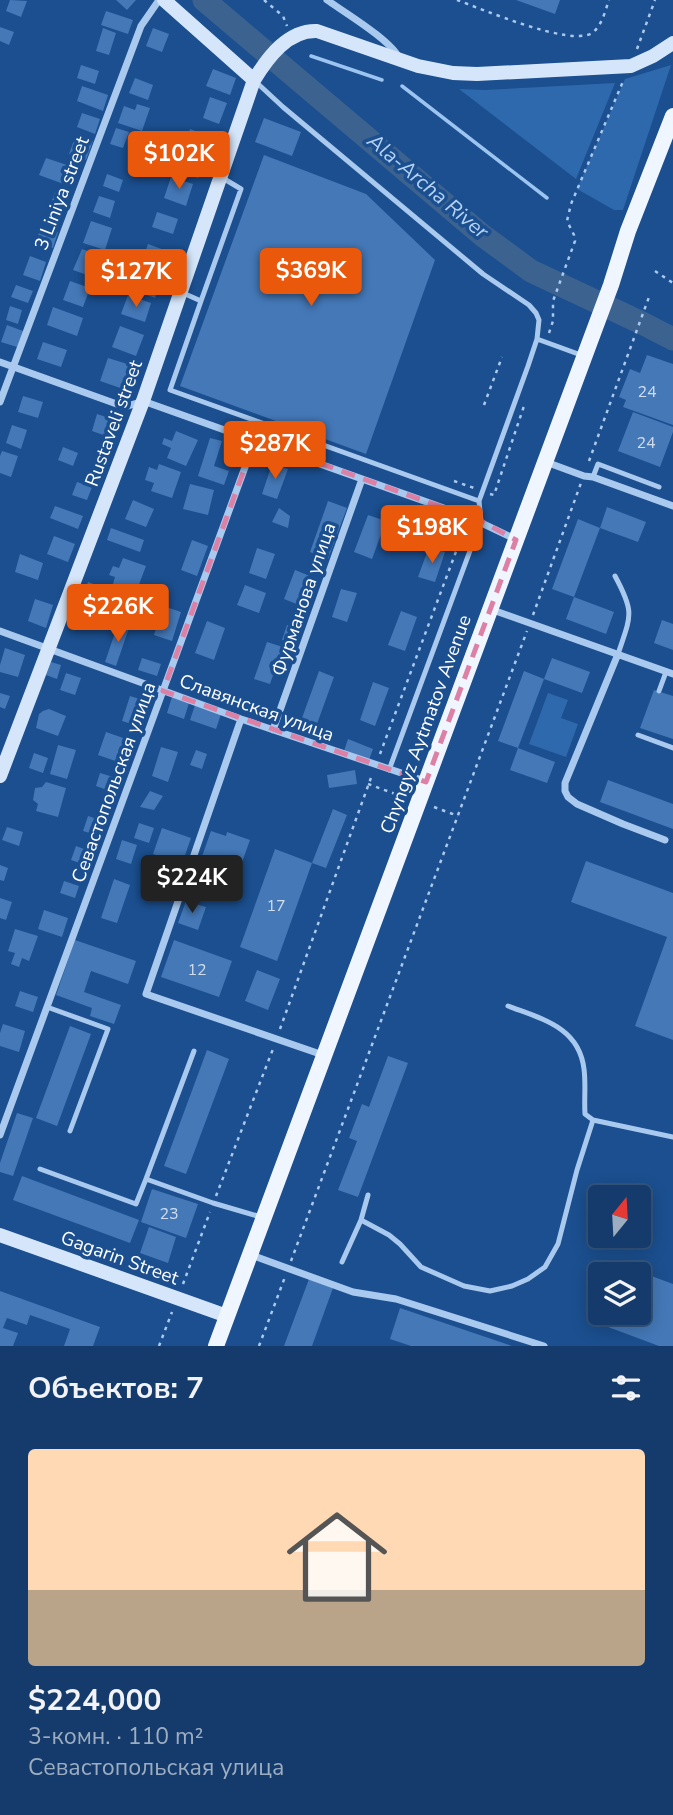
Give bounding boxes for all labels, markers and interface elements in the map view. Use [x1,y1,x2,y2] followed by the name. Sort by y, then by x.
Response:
[361,126,495,245] water label: Ala-Archa River
[28,132,96,254] street label: 3 Liniya street
[130,132,228,191] pin: $102K
[144,138,214,169] text: $102K
[262,248,360,308] pin: $369K
[87,250,185,309] pin: $127K
[276,255,346,286] text: $369K
[101,256,171,287] text: $127K
[79,356,149,490] street label: Rustaveli street
[637,381,657,403] house number: 24
[226,421,324,481] pin: $287K
[240,428,310,459] text: $287K
[636,432,656,454] house number: 24
[383,505,481,565] pin: $198K
[397,512,467,543] text: $198K
[266,519,342,679] street label: Фурманова улица
[69,584,167,644] pin: $226K
[83,591,153,622] text: $226K
[374,611,478,837] street label: Chyngyz Aytmatov Avenue
[176,668,338,748] street label: Славянская улица
[66,678,162,886] street label: Севастопольская улица
[143,856,241,915] pin: $224K
[157,862,227,893] text: $224K
[266,895,286,917] house number: 17
[187,959,207,981] house number: 12
[588,1185,651,1248] north arrow
[588,1185,651,1325] map controls
[159,1203,179,1225] house number: 23
[57,1225,183,1291] street label: Gagarin Street
[588,1262,651,1325] button: layers
[28,1368,204,1409] text: Объектов: 7
[607,1369,645,1407] icon: filters
[274,1494,400,1620] icon: home
[28,1680,161,1721] text: $224,000
[28,1721,203,1752] text: 3-комн. · 110 m²
[28,1752,284,1783] text: Севастопольская улица

